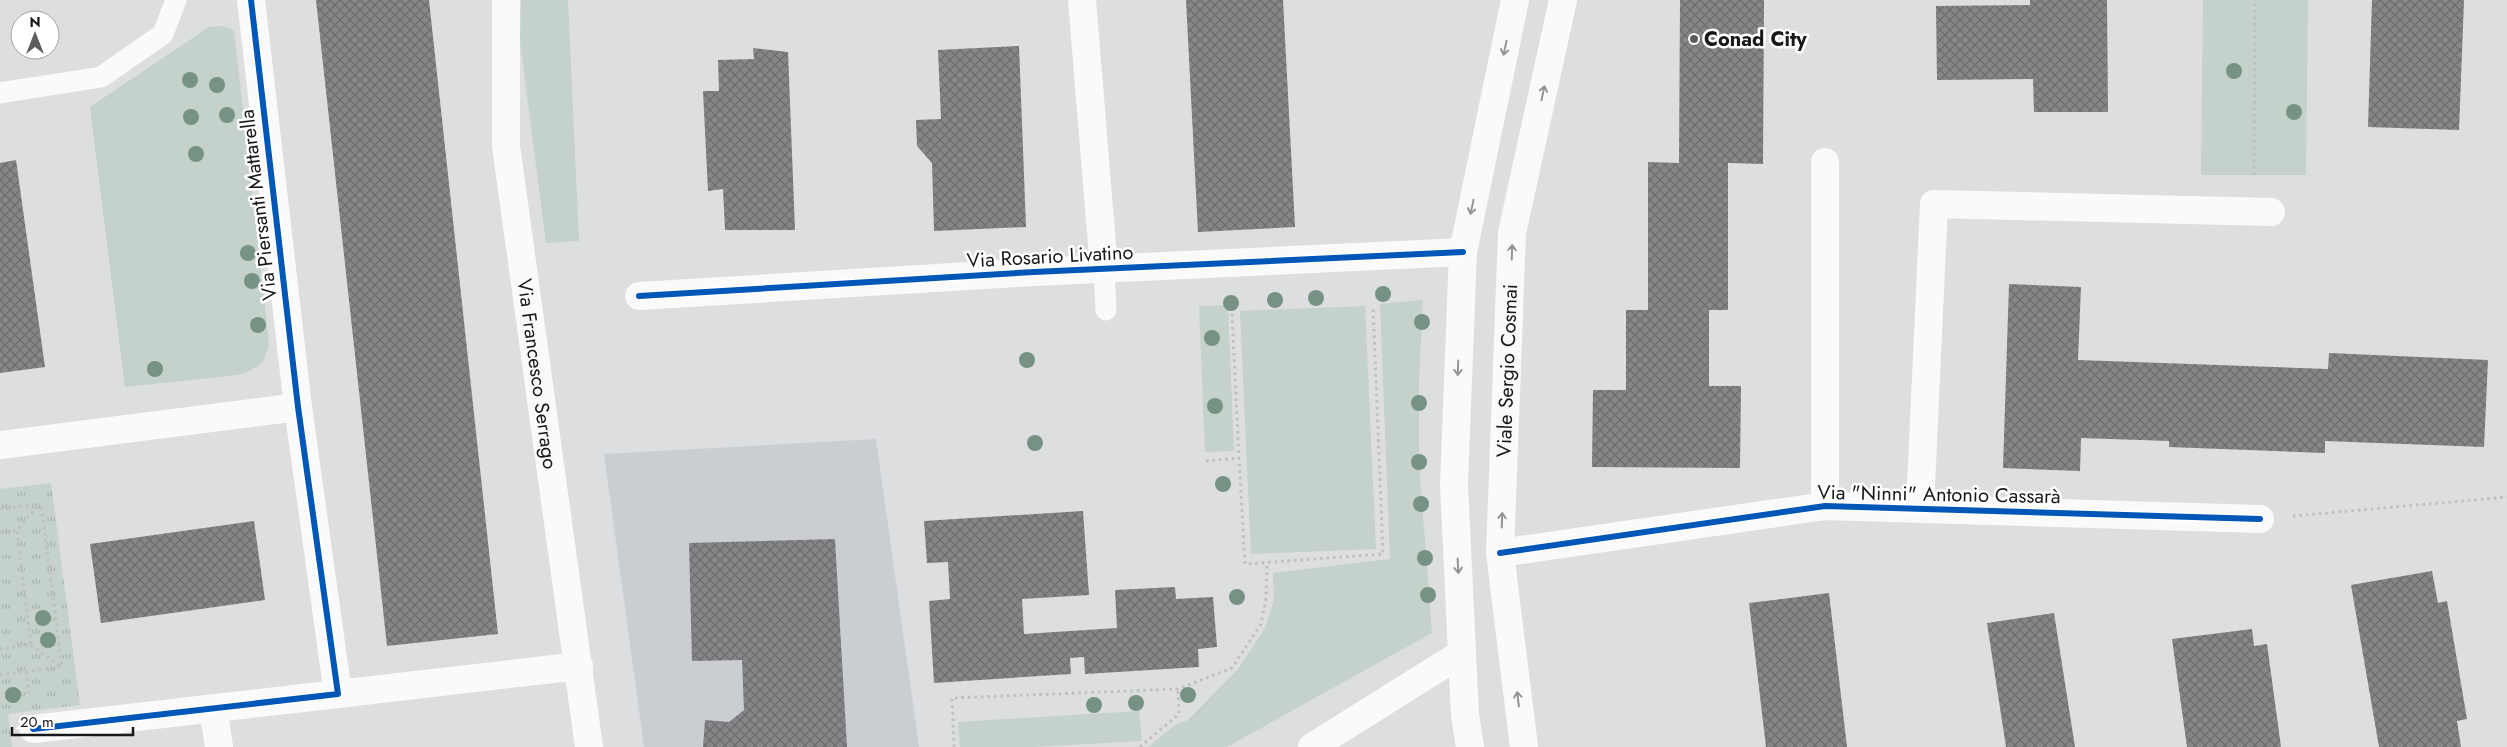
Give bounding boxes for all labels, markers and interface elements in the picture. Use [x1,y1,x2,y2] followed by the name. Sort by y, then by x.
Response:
[10,10,60,60] north arrow
[29,12,41,32] text: N
[1704,25,1807,54] place label: Conad City
[1688,33,1700,45] marker: Conad City
[1500,39,1509,55] one-way arrow
[1539,86,1548,102] one-way arrow
[232,108,285,302] street label: Via Piersanti Mattarella
[1467,199,1477,215] one-way arrow
[966,238,1134,275] street label: Via Rosario Livatino
[1507,245,1516,261] one-way arrow
[509,277,564,471] street label: Via Francesco Serrago
[1490,283,1525,458] street label: Viale Sergio Cosmai
[1454,360,1463,376] one-way arrow
[1817,478,2061,511] street label: Via "Ninni" Antonio Cassarà
[1497,512,1506,528] one-way arrow
[1453,557,1462,573] one-way arrow
[1512,691,1522,707] one-way arrow
[12,704,134,736] scale bar
[20,711,54,733] text: 20 m

